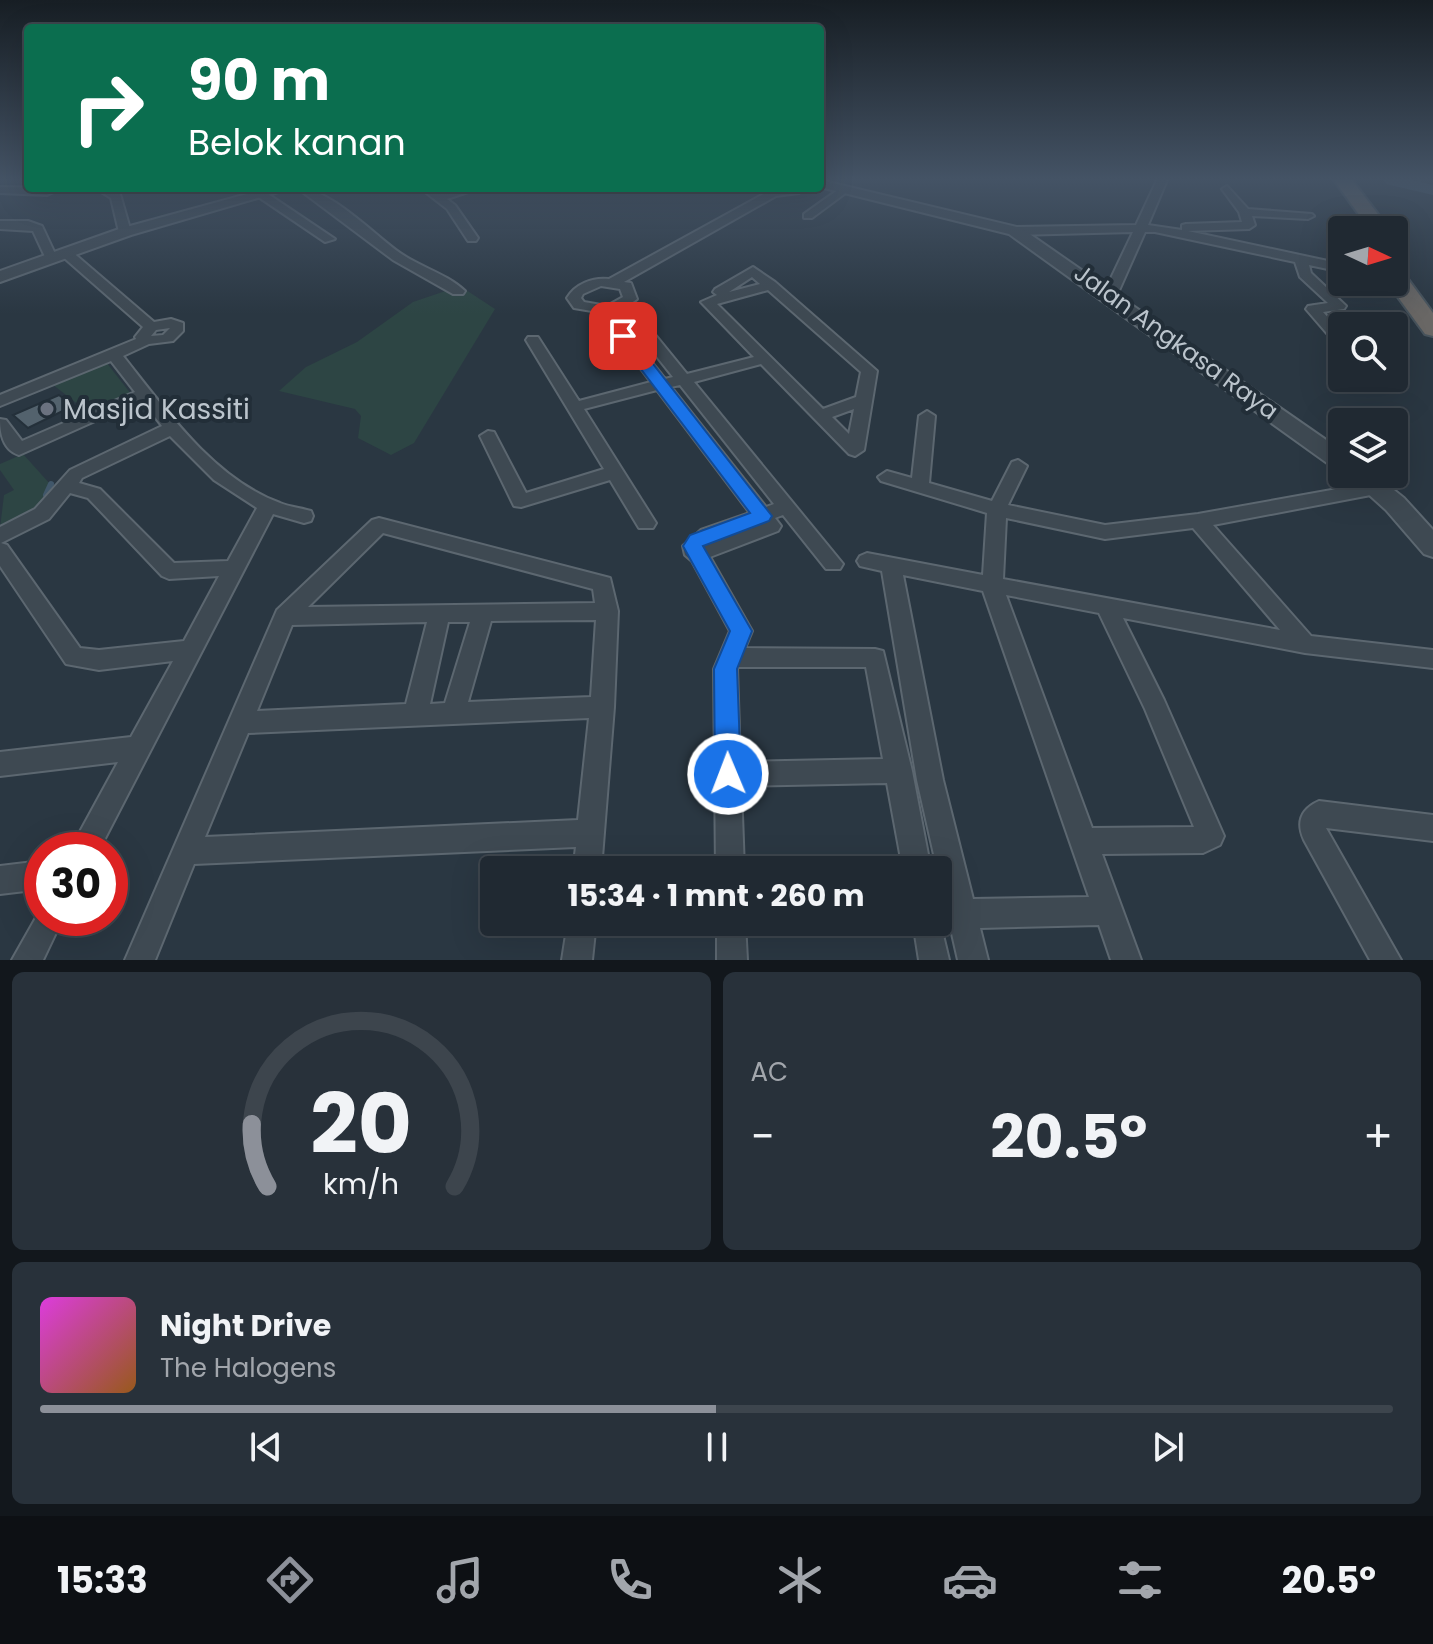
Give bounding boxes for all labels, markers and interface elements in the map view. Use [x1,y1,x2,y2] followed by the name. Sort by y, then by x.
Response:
[188,41,330,120] text: 90 m
[56,56,160,160] icon: right
[188,117,406,168] text: Belok kanan
[1328,216,1408,296] north arrow
[1328,216,1408,488] map controls
[1068,256,1285,427] street label: Jalan Angkasa Raya
[589,302,657,370] pin
[1328,312,1408,392] button: search
[601,314,645,358] icon: arrive
[63,390,250,429] place label: Masjid Kassiti
[38,400,56,418] marker: Masjid Kassiti
[1328,408,1408,488] button: layers
[686,732,770,816] position arrow
[24,832,128,936] speed limit sign: 30
[568,874,864,917] text: 15:34 · 1 mnt · 260 m
[751,1054,788,1090] text: AC
[310,1066,412,1182] text: 20
[990,1095,1147,1179] text: 20.5°
[751,1106,775,1167] text: −
[1363,1106,1393,1167] text: +
[323,1164,399,1204] text: km/h
[160,1304,331,1347] text: Night Drive
[160,1350,336,1386] text: The Halogens
[244,1425,288,1469] icon: previous
[695,1425,739,1469] icon: pause
[1146,1425,1190,1469] icon: next
[262,1552,318,1608] icon: directions
[432,1552,488,1608] icon: music
[602,1552,658,1608] icon: phone
[772,1552,828,1608] icon: climate
[942,1552,998,1608] icon: car
[1112,1552,1168,1608] icon: filters
[57,1555,148,1606] text: 15:33
[1282,1555,1376,1606] text: 20.5°

